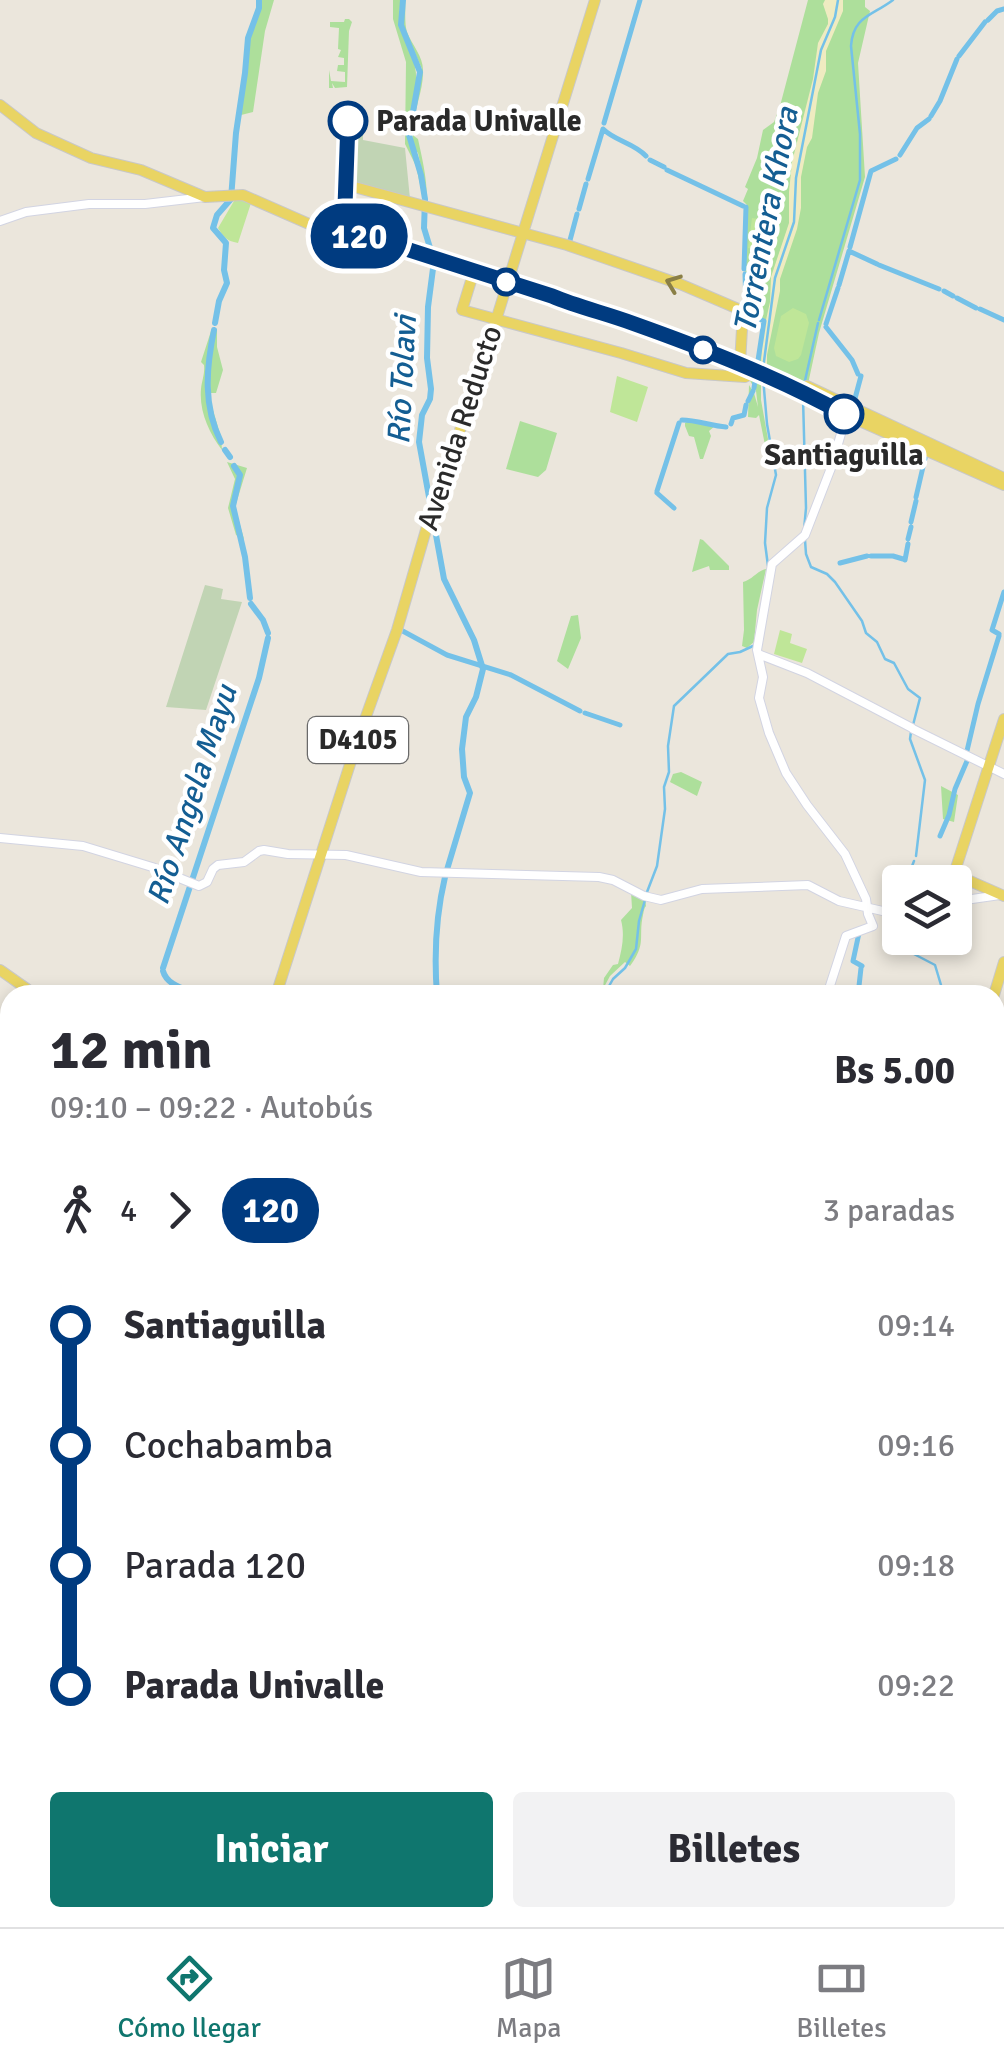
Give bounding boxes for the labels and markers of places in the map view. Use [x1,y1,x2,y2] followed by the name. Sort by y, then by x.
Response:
[329,102,367,140] marker: Parada Univalle
[376,103,582,140] place label: Parada Univalle
[493,269,519,295] unlabelled marker
[690,337,716,363] unlabelled marker
[825,395,863,433] marker: Santiaguilla
[764,437,924,474] place label: Santiaguilla

